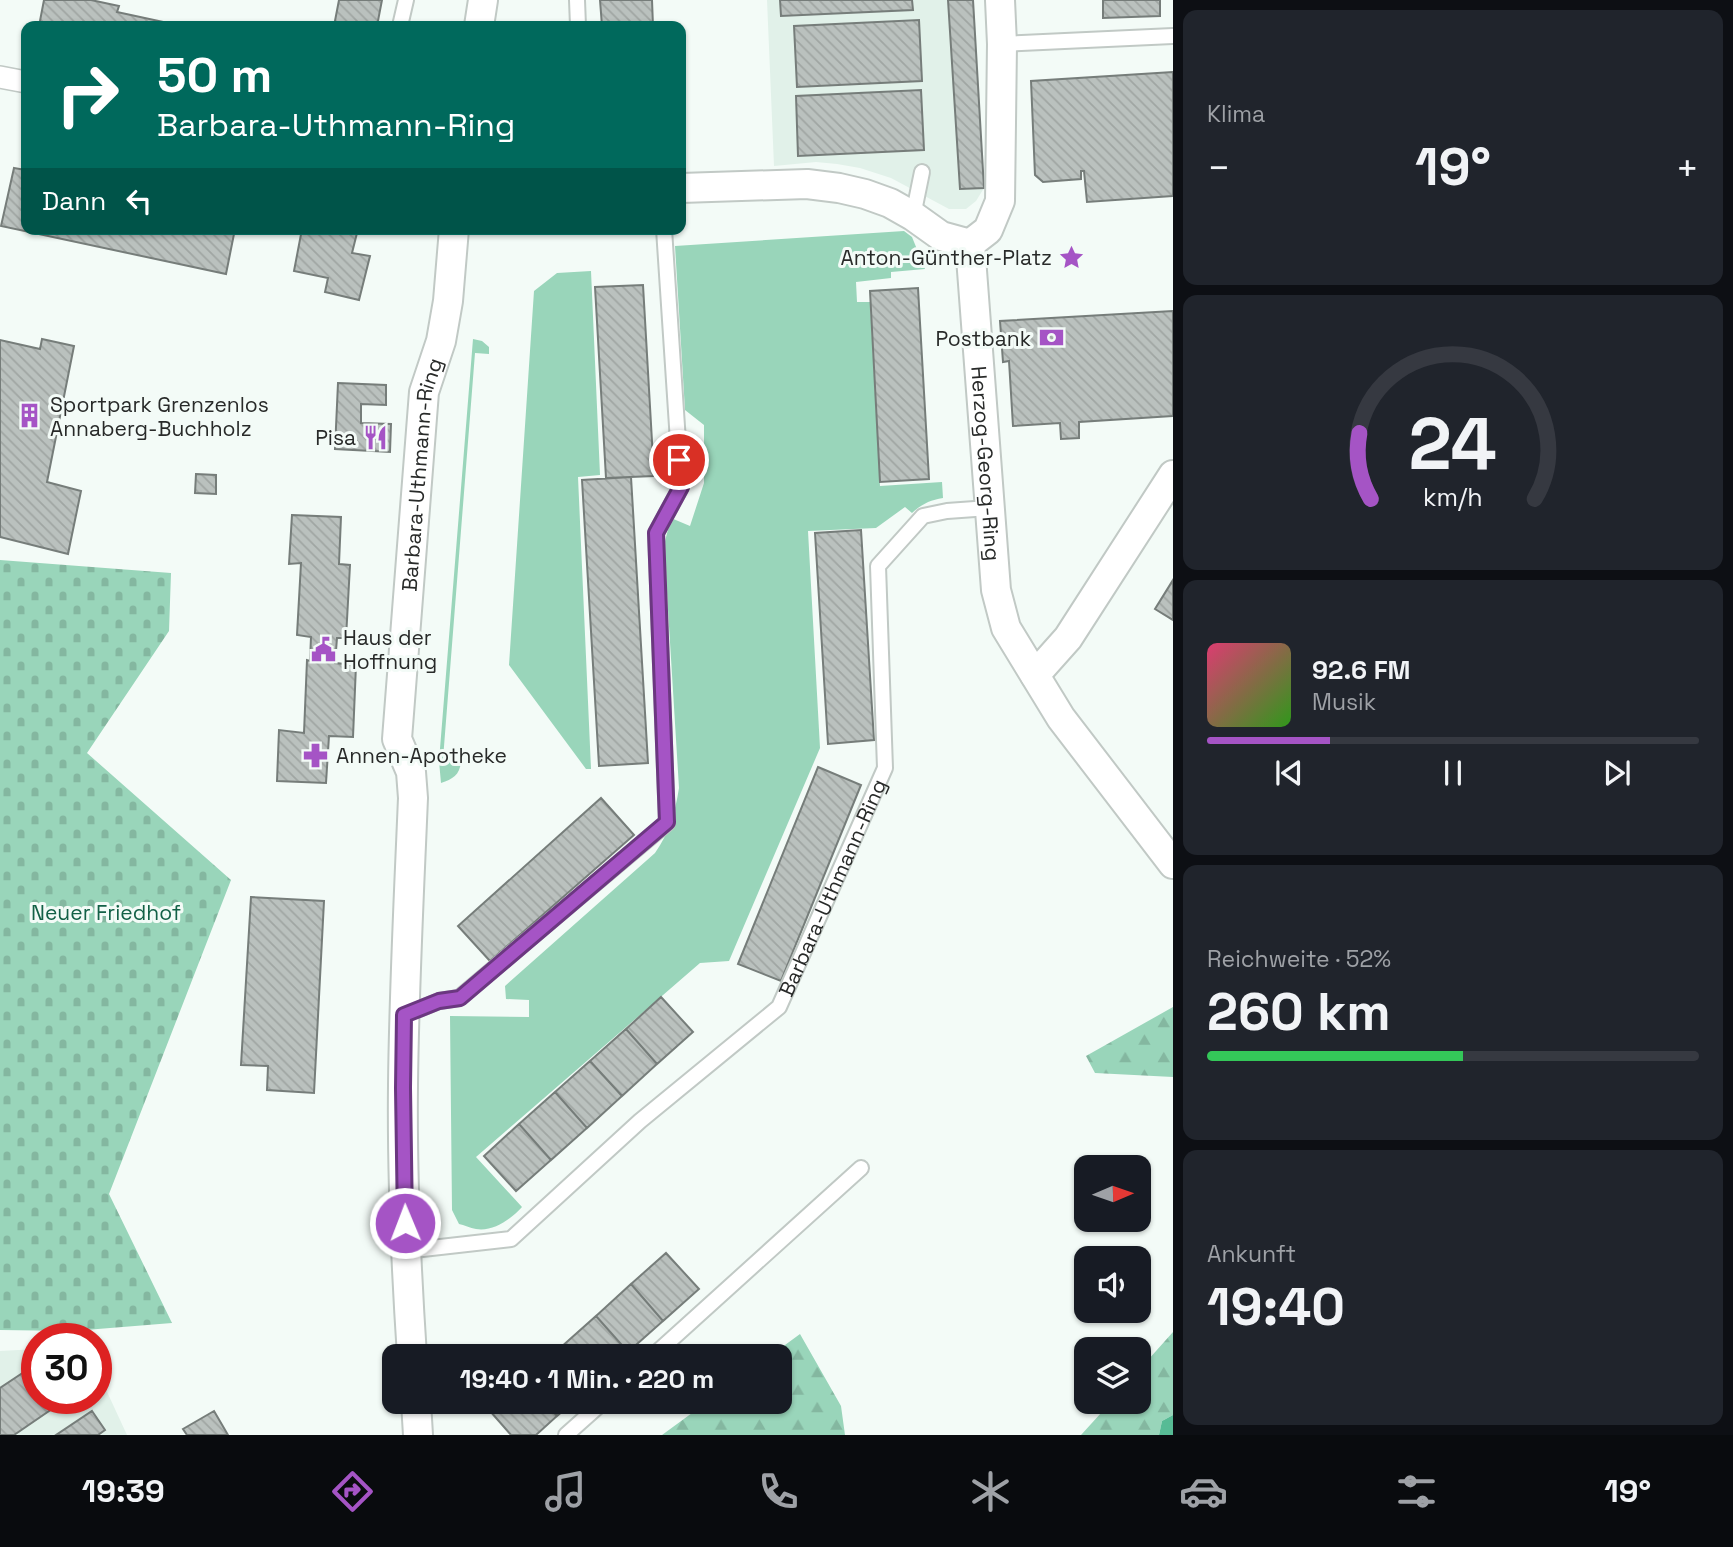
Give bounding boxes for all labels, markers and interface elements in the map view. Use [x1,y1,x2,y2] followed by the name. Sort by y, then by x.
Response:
[157,44,272,106] text: 50 m
[42,49,133,140] icon: right
[1207,99,1265,129] text: Klima
[157,105,515,145] text: Barbara-Uthmann-Ring
[1415,134,1491,200] text: 19°
[1207,144,1231,192] text: −
[1675,144,1699,192] text: +
[120,182,158,220] icon: left
[42,184,106,218] text: Dann
[1058,243,1086,271] place icon: Anton-Günther-Platz
[840,244,1052,271] place label: Anton-Günther-Platz
[1037,324,1065,352] bank icon: Postbank
[935,325,1031,352] place label: Postbank
[395,354,448,592] street label: Barbara-Uthmann-Ring
[966,365,1007,562] street label: Herzog-Georg-Ring
[50,391,269,442] place label: Sportpark Grenzenlos Annaberg-Buchholz
[1409,397,1497,490] text: 24
[16,402,44,430] building icon: Sportpark Grenzenlos Annaberg-Buchholz
[362,423,390,451] restaurant icon: Pisa
[315,424,356,451] place label: Pisa
[649,430,709,490] pin
[660,441,698,479] icon: arrive
[1423,480,1483,512] text: km/h
[343,624,437,675] place label: Haus der Hoffnung
[309,635,337,663] public building icon: Haus der Hoffnung
[1312,653,1411,687] text: 92.6 FM
[1312,687,1376,717] text: Musik
[302,741,330,769] pharmacy icon: Annen-Apotheke
[336,742,507,769] place label: Annen-Apotheke
[1270,754,1308,792] icon: previous
[1434,754,1472,792] icon: pause
[1598,754,1636,792] icon: next
[772,774,892,1001] street label: Barbara-Uthmann-Ring
[31,899,181,926] park label: Neuer Friedhof
[1207,944,1391,974] text: Reichweite · 52%
[1207,979,1391,1045] text: 260 km
[1074,1155,1152,1232] north arrow
[1074,1155,1151,1414] map controls
[368,1186,442,1260] position arrow
[1207,1239,1296,1269] text: Ankunft
[1074,1246,1151,1323] button: sound
[1207,1274,1345,1340] text: 19:40
[21,1323,112,1414] speed limit sign: 30
[1074,1337,1151,1414] button: layers
[460,1362,714,1396] text: 19:40 · 1 Min. · 220 m
[328,1467,377,1516] icon: directions
[541,1467,590,1516] icon: music
[754,1467,803,1516] icon: phone
[966,1467,1015,1516] icon: climate
[1179,1467,1228,1516] icon: car
[1392,1467,1441,1516] icon: filters
[82,1471,165,1511] text: 19:39
[1604,1471,1651,1511] text: 19°

